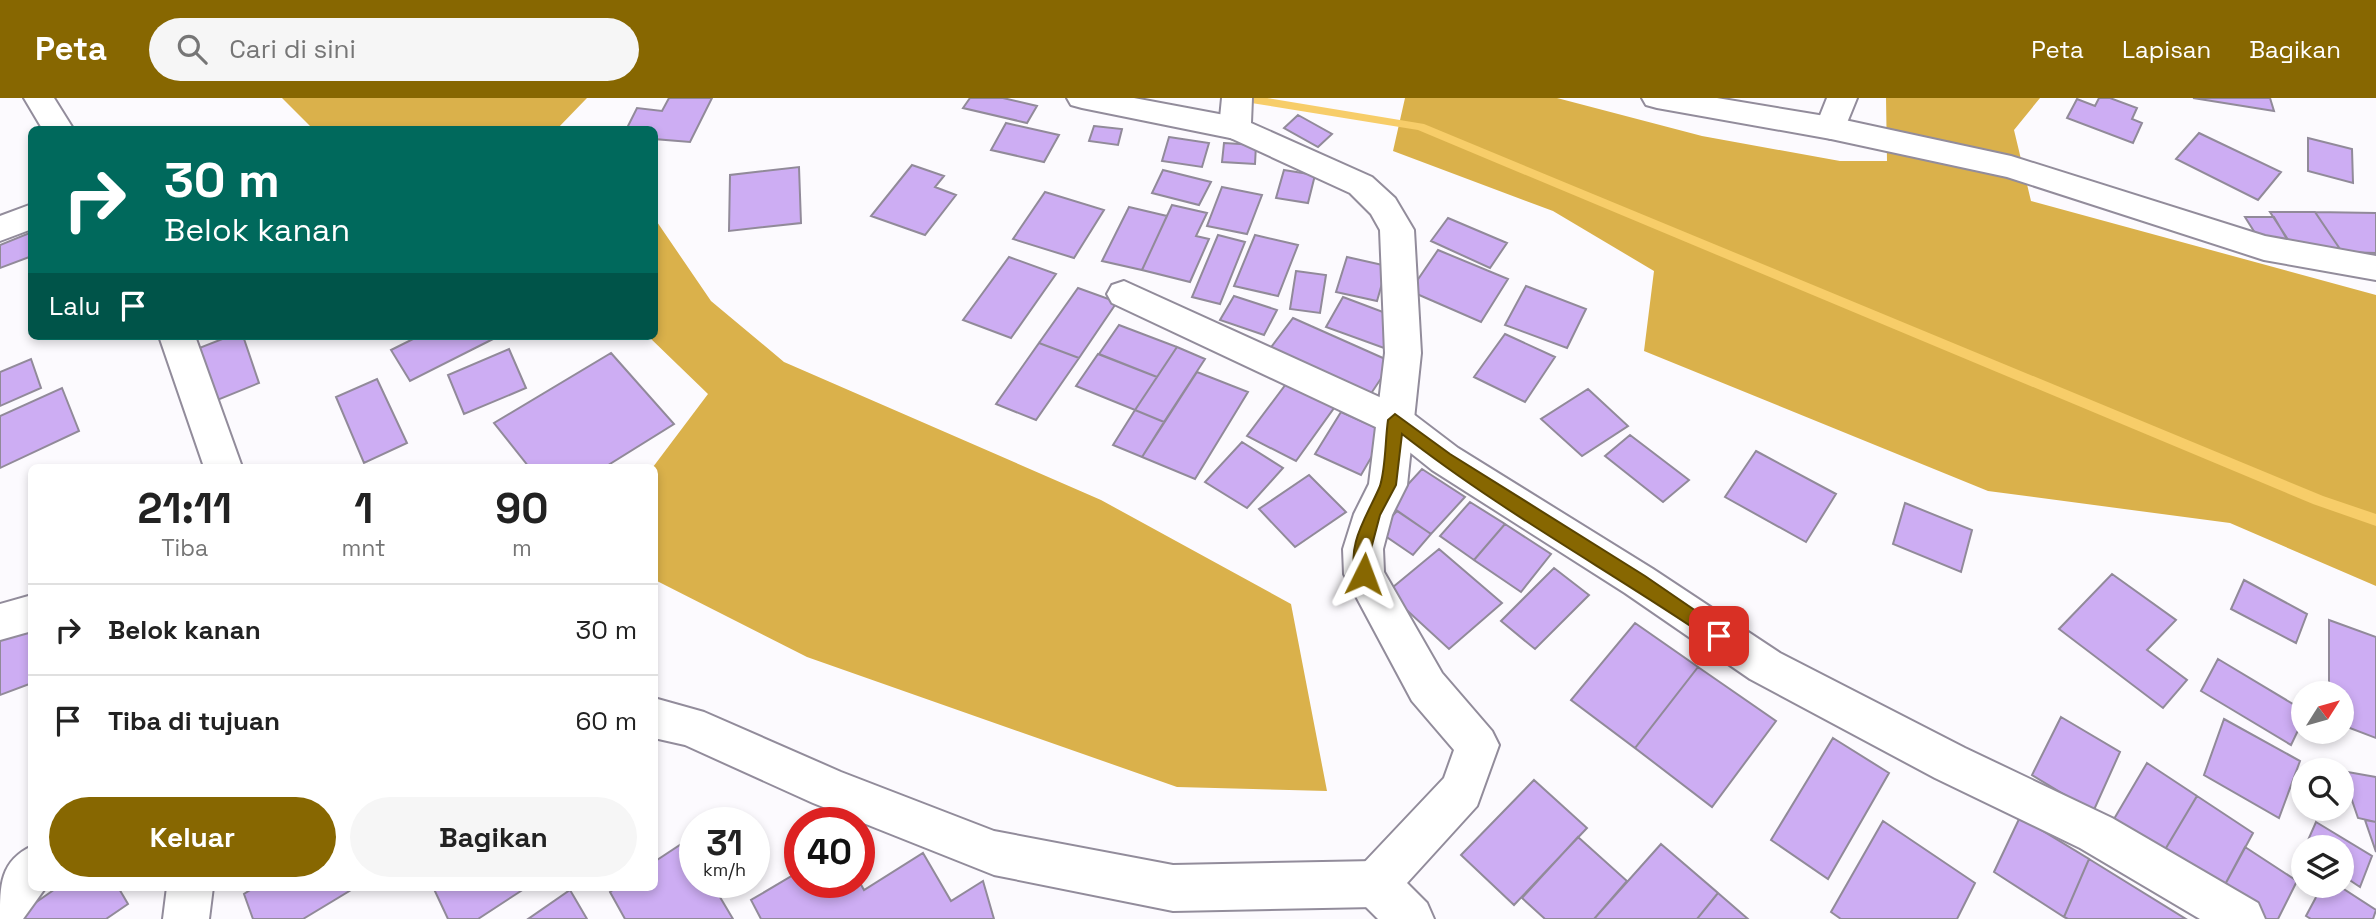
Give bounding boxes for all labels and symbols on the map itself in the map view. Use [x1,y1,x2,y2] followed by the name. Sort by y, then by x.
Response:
[1327,537,1401,611] position arrow
[1689,606,1749,666] pin
[2291,681,2354,744] north arrow
[784,807,875,898] speed limit sign: 40

